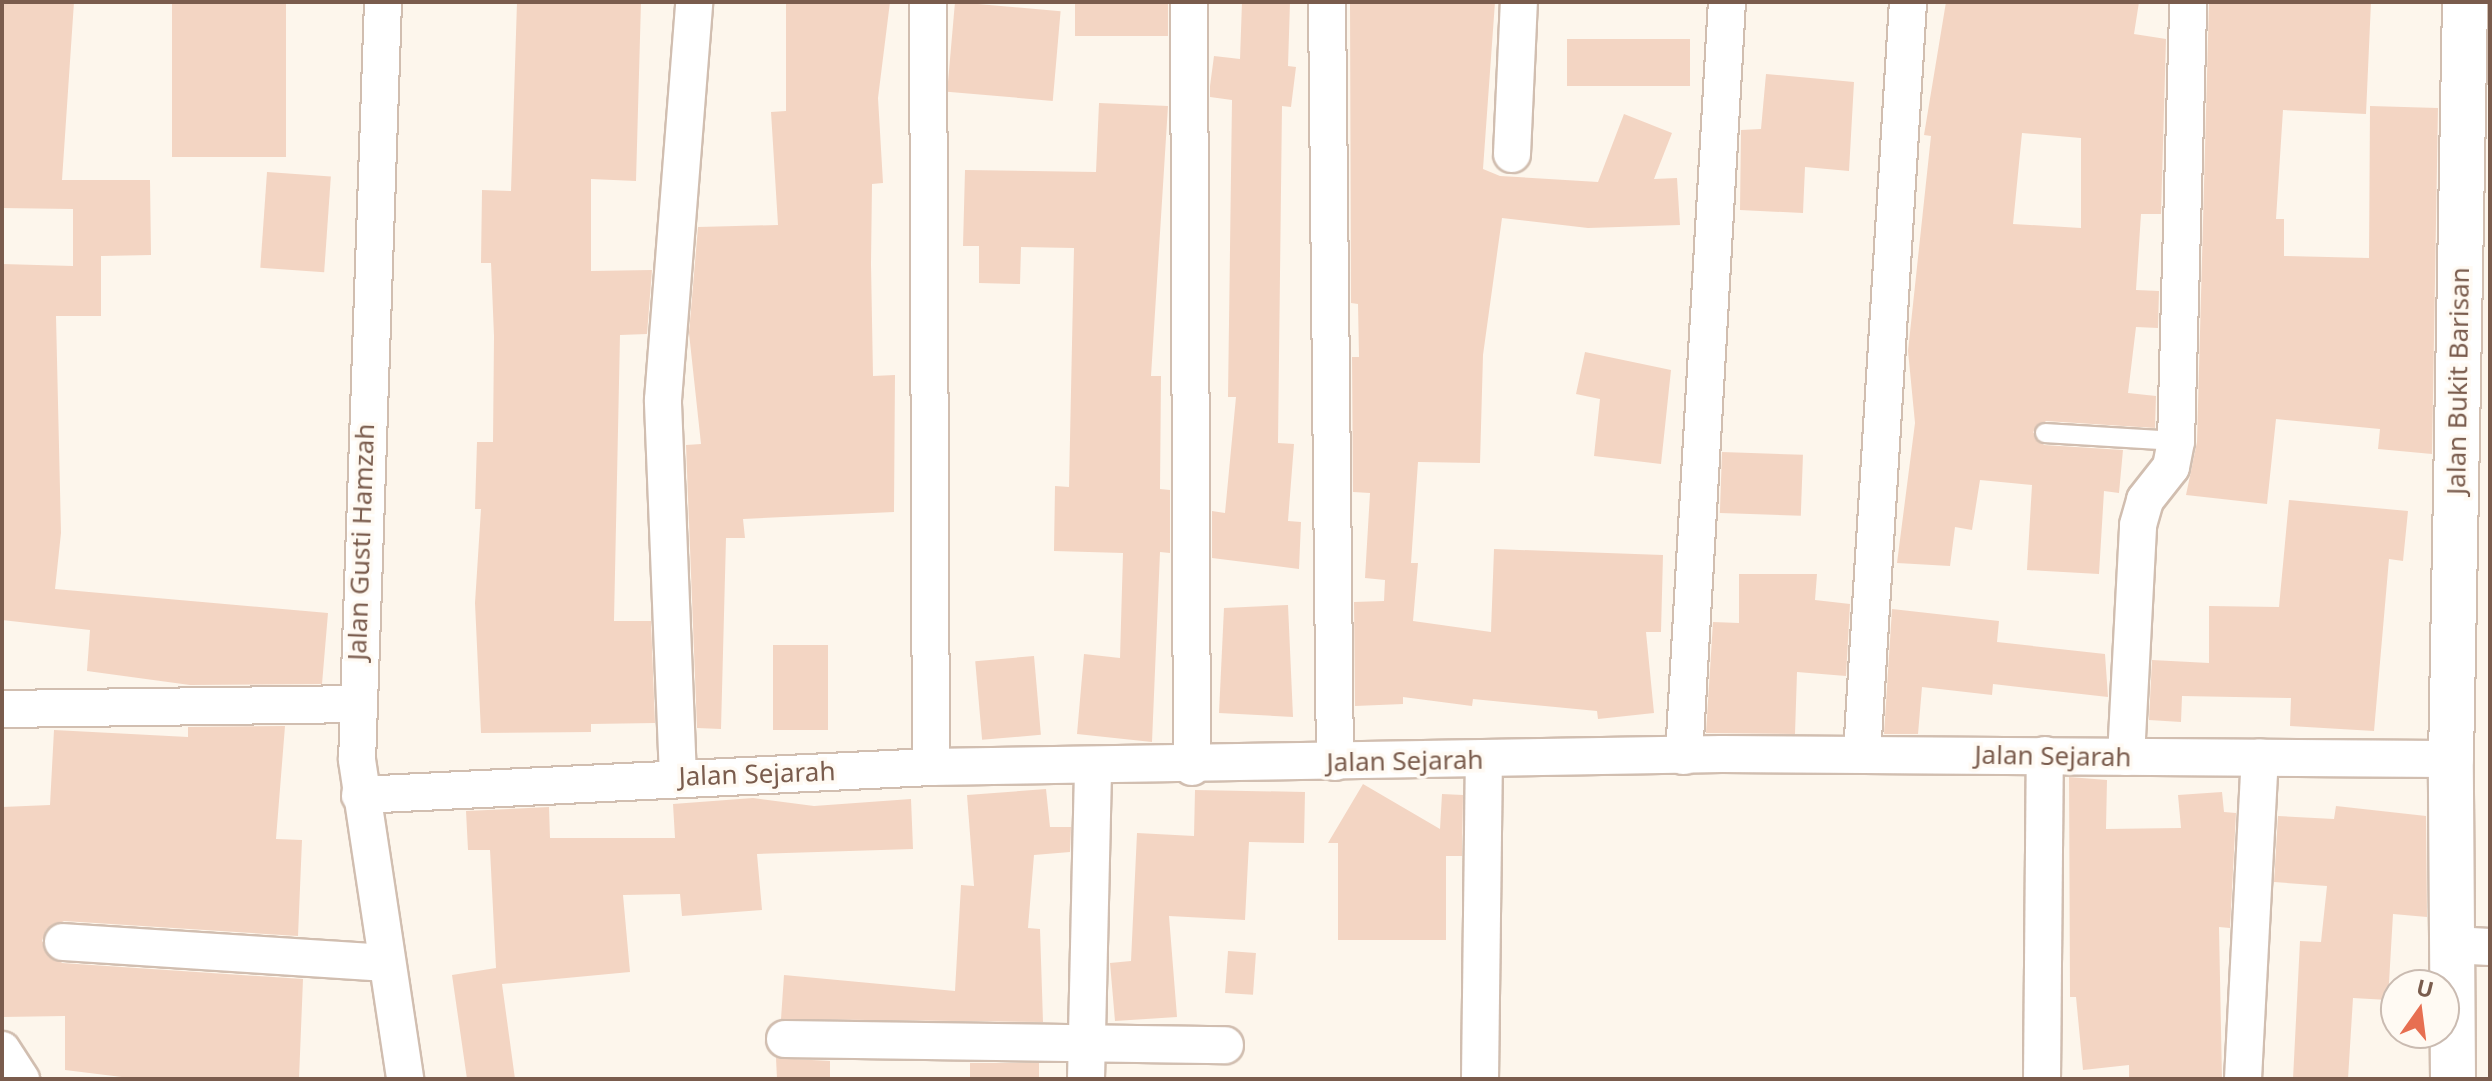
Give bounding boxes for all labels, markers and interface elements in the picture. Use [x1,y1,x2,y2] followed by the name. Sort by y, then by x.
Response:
[2440,267,2476,495] street label: Jalan Bukit Barisan
[341,423,381,661] street label: Jalan Gusti Hamzah
[1974,739,2132,773] street label: Jalan Sejarah
[1326,744,1484,778] street label: Jalan Sejarah
[678,756,836,792] street label: Jalan Sejarah
[2380,969,2460,1049] north arrow
[2414,971,2437,1004] text: U

